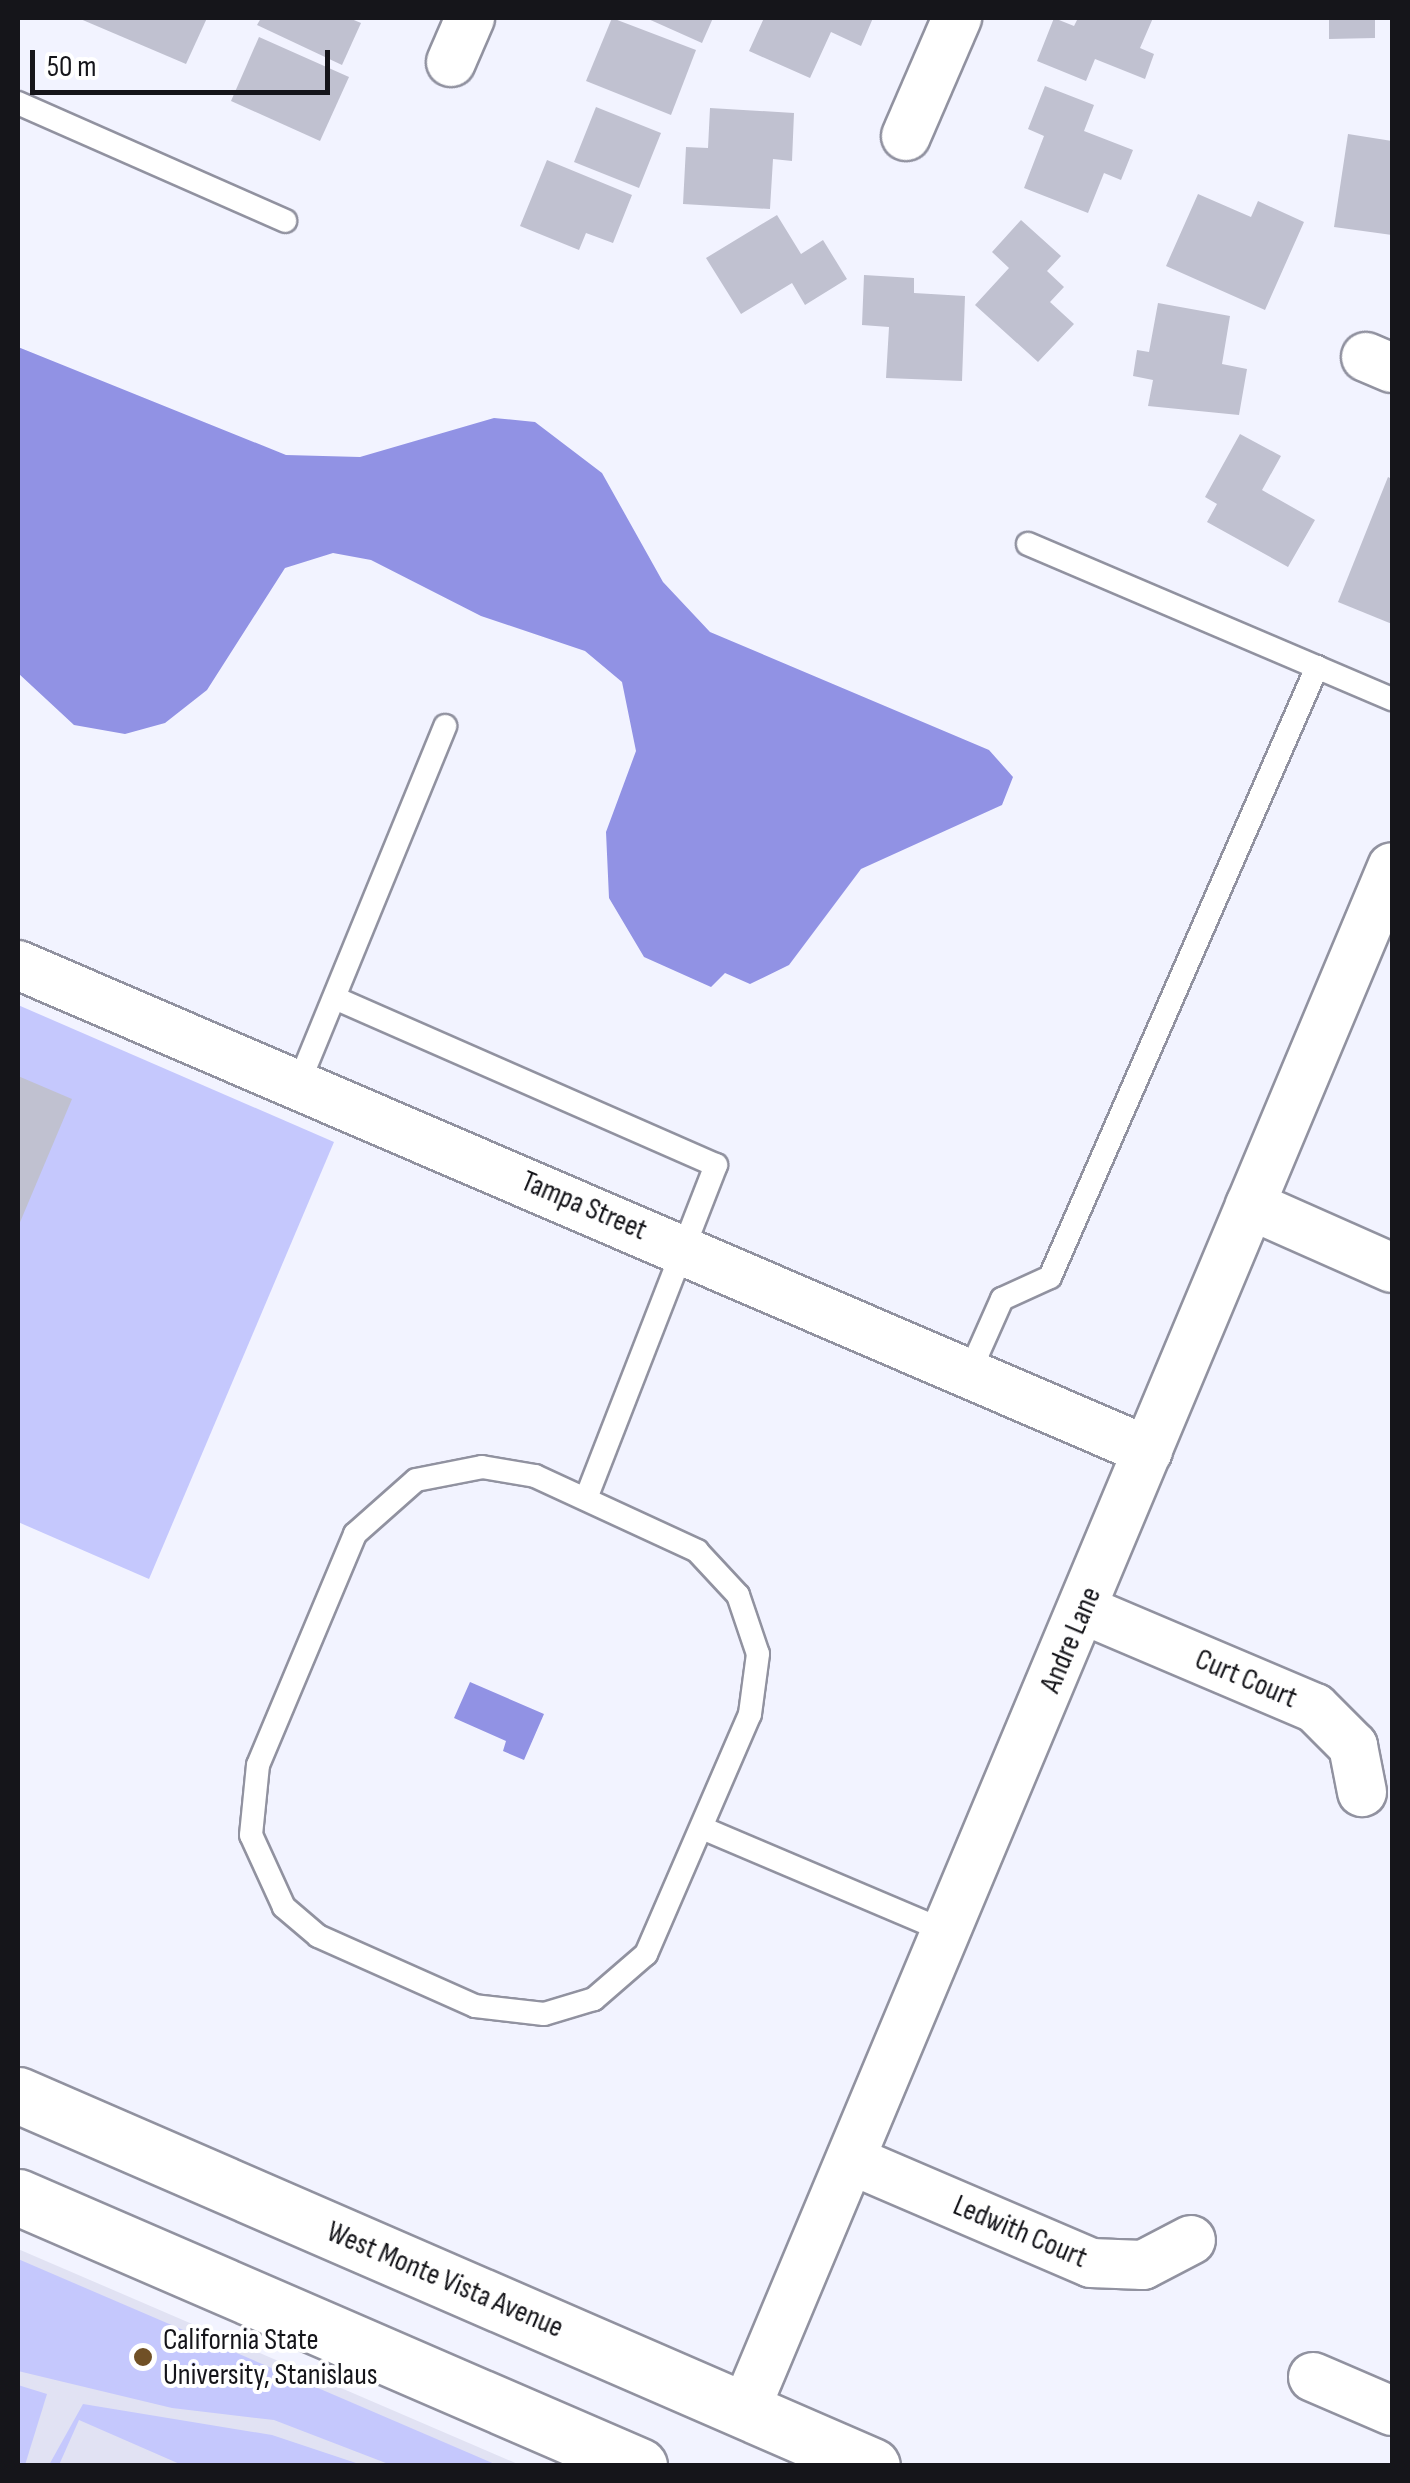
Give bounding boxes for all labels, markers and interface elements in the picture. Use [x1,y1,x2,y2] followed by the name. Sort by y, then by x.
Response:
[35,30,335,92] scale bar
[47,49,96,85] text: 50 m
[516,1163,652,1249] street label: Tampa Street
[1033,1582,1109,1698] street label: Andre Lane
[1190,1641,1302,1717] street label: Curt Court
[948,2188,1092,2276] street label: Ledwith Court
[321,2214,569,2346] street label: West Monte Vista Avenue
[163,2322,377,2392] place label: California State University, Stanislaus
[132,2346,154,2368] marker: California State University, Stanislaus

